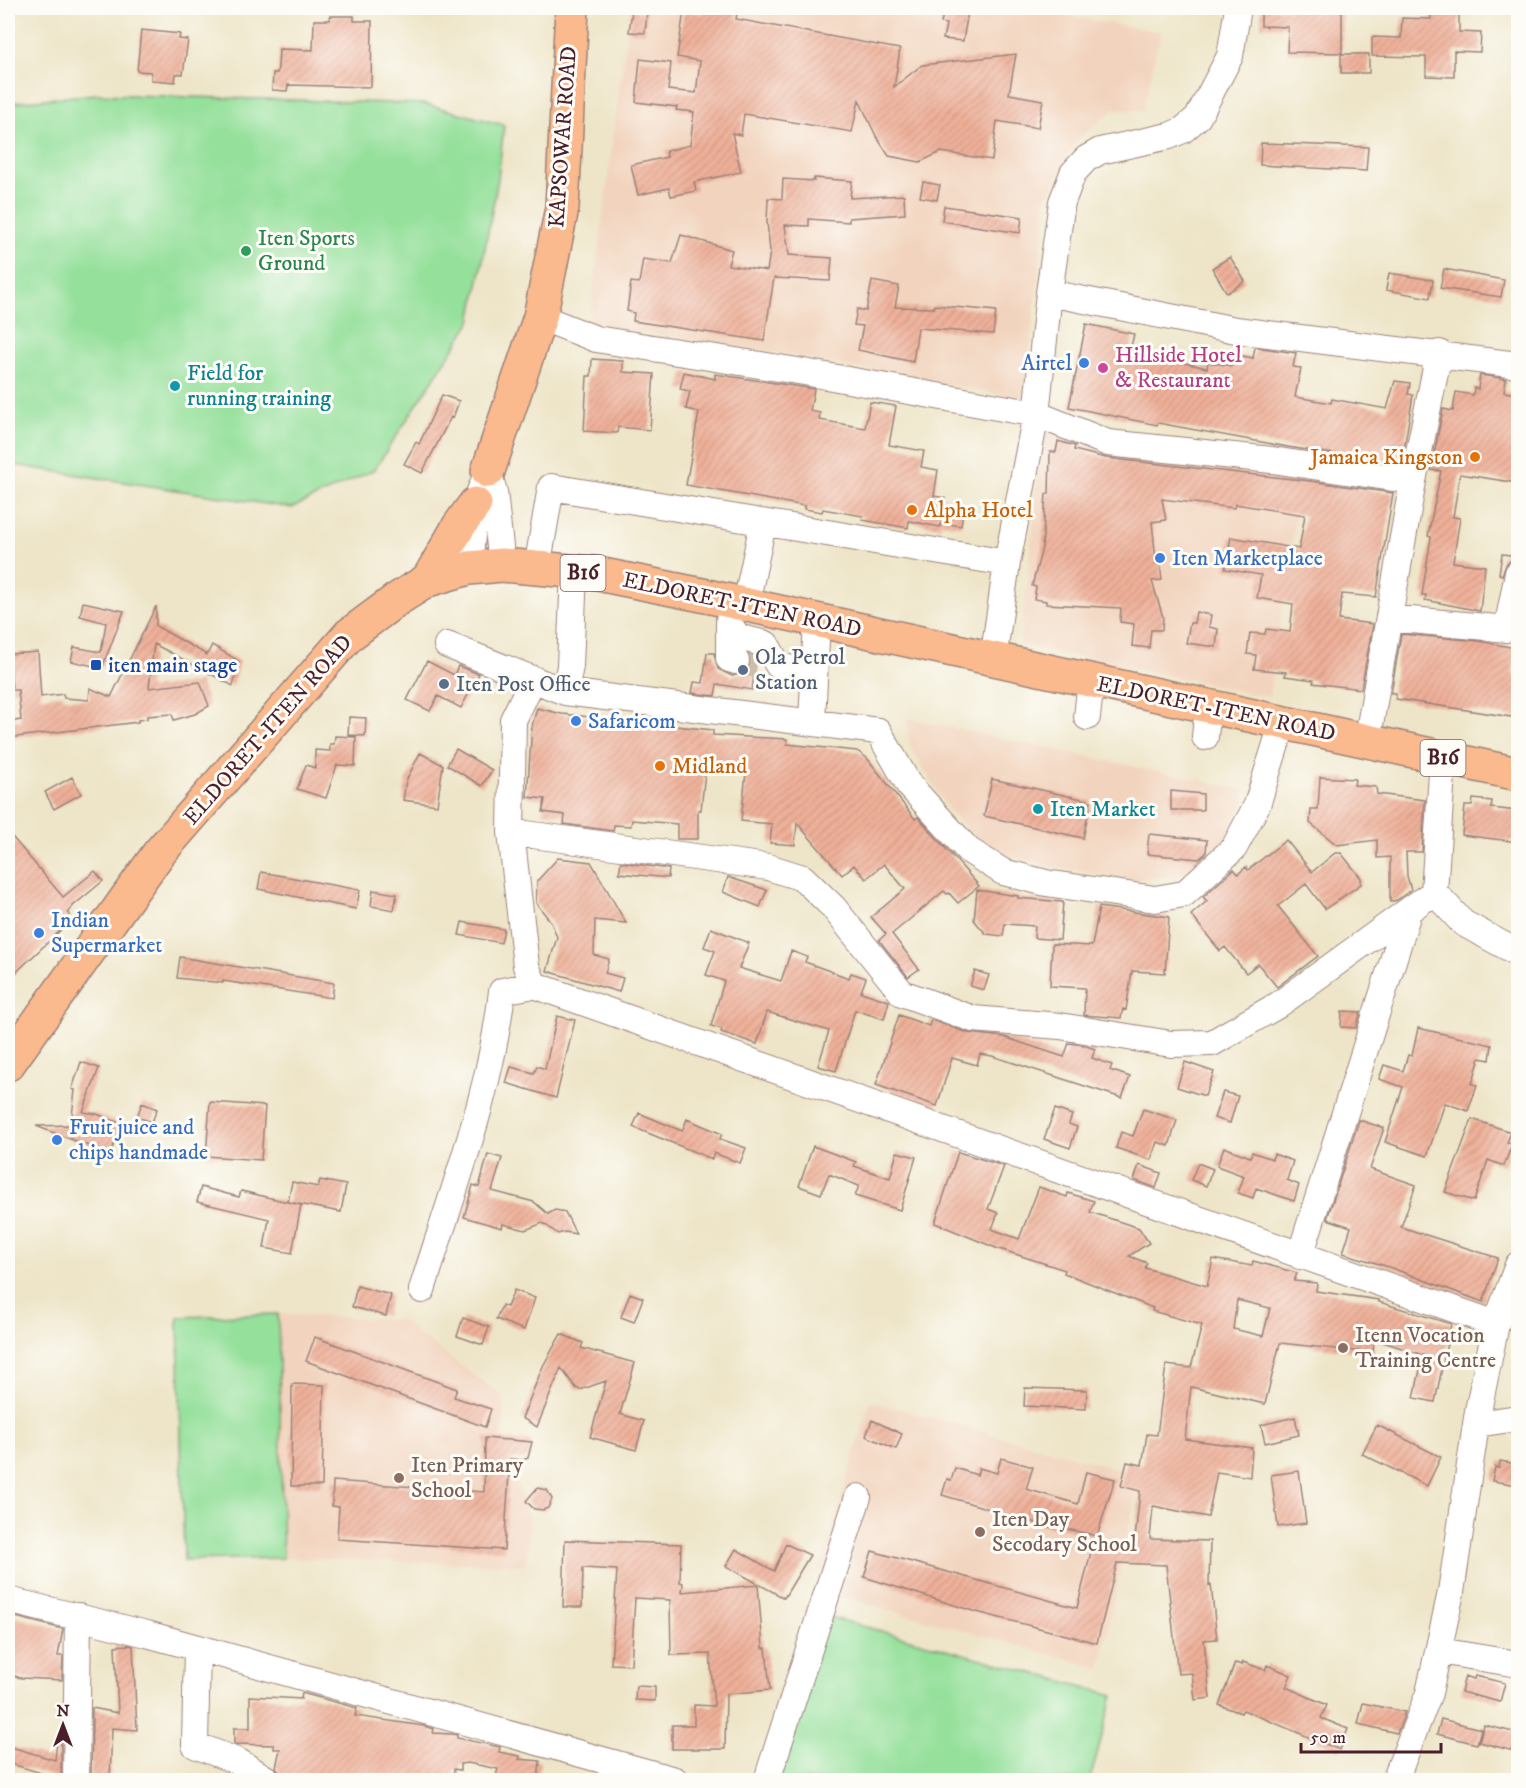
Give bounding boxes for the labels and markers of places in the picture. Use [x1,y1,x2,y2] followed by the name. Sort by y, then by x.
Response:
[258,225,355,277] place label: Iten Sports Ground
[239,244,253,258] marker: Iten Sports Ground
[1115,342,1242,394] place label: Hillside Hotel & Restaurant
[1021,350,1072,377] place label: Airtel
[1077,356,1091,370] marker: Airtel
[187,360,331,412] place label: Field for running training
[1096,361,1110,375] marker: Hillside Hotel & Restaurant
[168,379,182,393] marker: Field for running training
[1308,444,1463,471] place label: Jamaica Kingston
[1468,450,1482,464] marker: Jamaica Kingston
[924,497,1033,524] place label: Alpha Hotel
[905,503,919,517] marker: Alpha Hotel
[1172,545,1323,572] place label: Iten Marketplace
[1153,551,1167,565] marker: Iten Marketplace
[755,644,845,696] place label: Ola Petrol Station
[108,652,237,679] place label: iten main stage
[89,658,103,672] marker: iten main stage
[736,663,750,677] marker: Ola Petrol Station
[456,671,591,698] place label: Iten Post Office
[437,677,451,691] marker: Iten Post Office
[588,708,676,735] place label: Safaricom
[569,714,583,728] marker: Safaricom
[672,753,747,780] place label: Midland
[653,759,667,773] marker: Midland
[1050,796,1155,823] place label: Iten Market
[1031,802,1045,816] marker: Iten Market
[51,907,162,959] place label: Indian Supermarket
[32,926,46,940] marker: Indian Supermarket
[69,1114,208,1166] place label: Fruit juice and chips handmade
[50,1133,64,1147] marker: Fruit juice and chips handmade
[1355,1322,1496,1374] place label: Itenn Vocation Training Centre
[1336,1341,1350,1355] marker: Itenn Vocation Training Centre
[411,1452,524,1504] place label: Iten Primary School
[392,1471,406,1485] marker: Iten Primary School
[992,1506,1137,1558] place label: Iten Day Secodary School
[973,1525,987,1539] marker: Iten Day Secodary School

